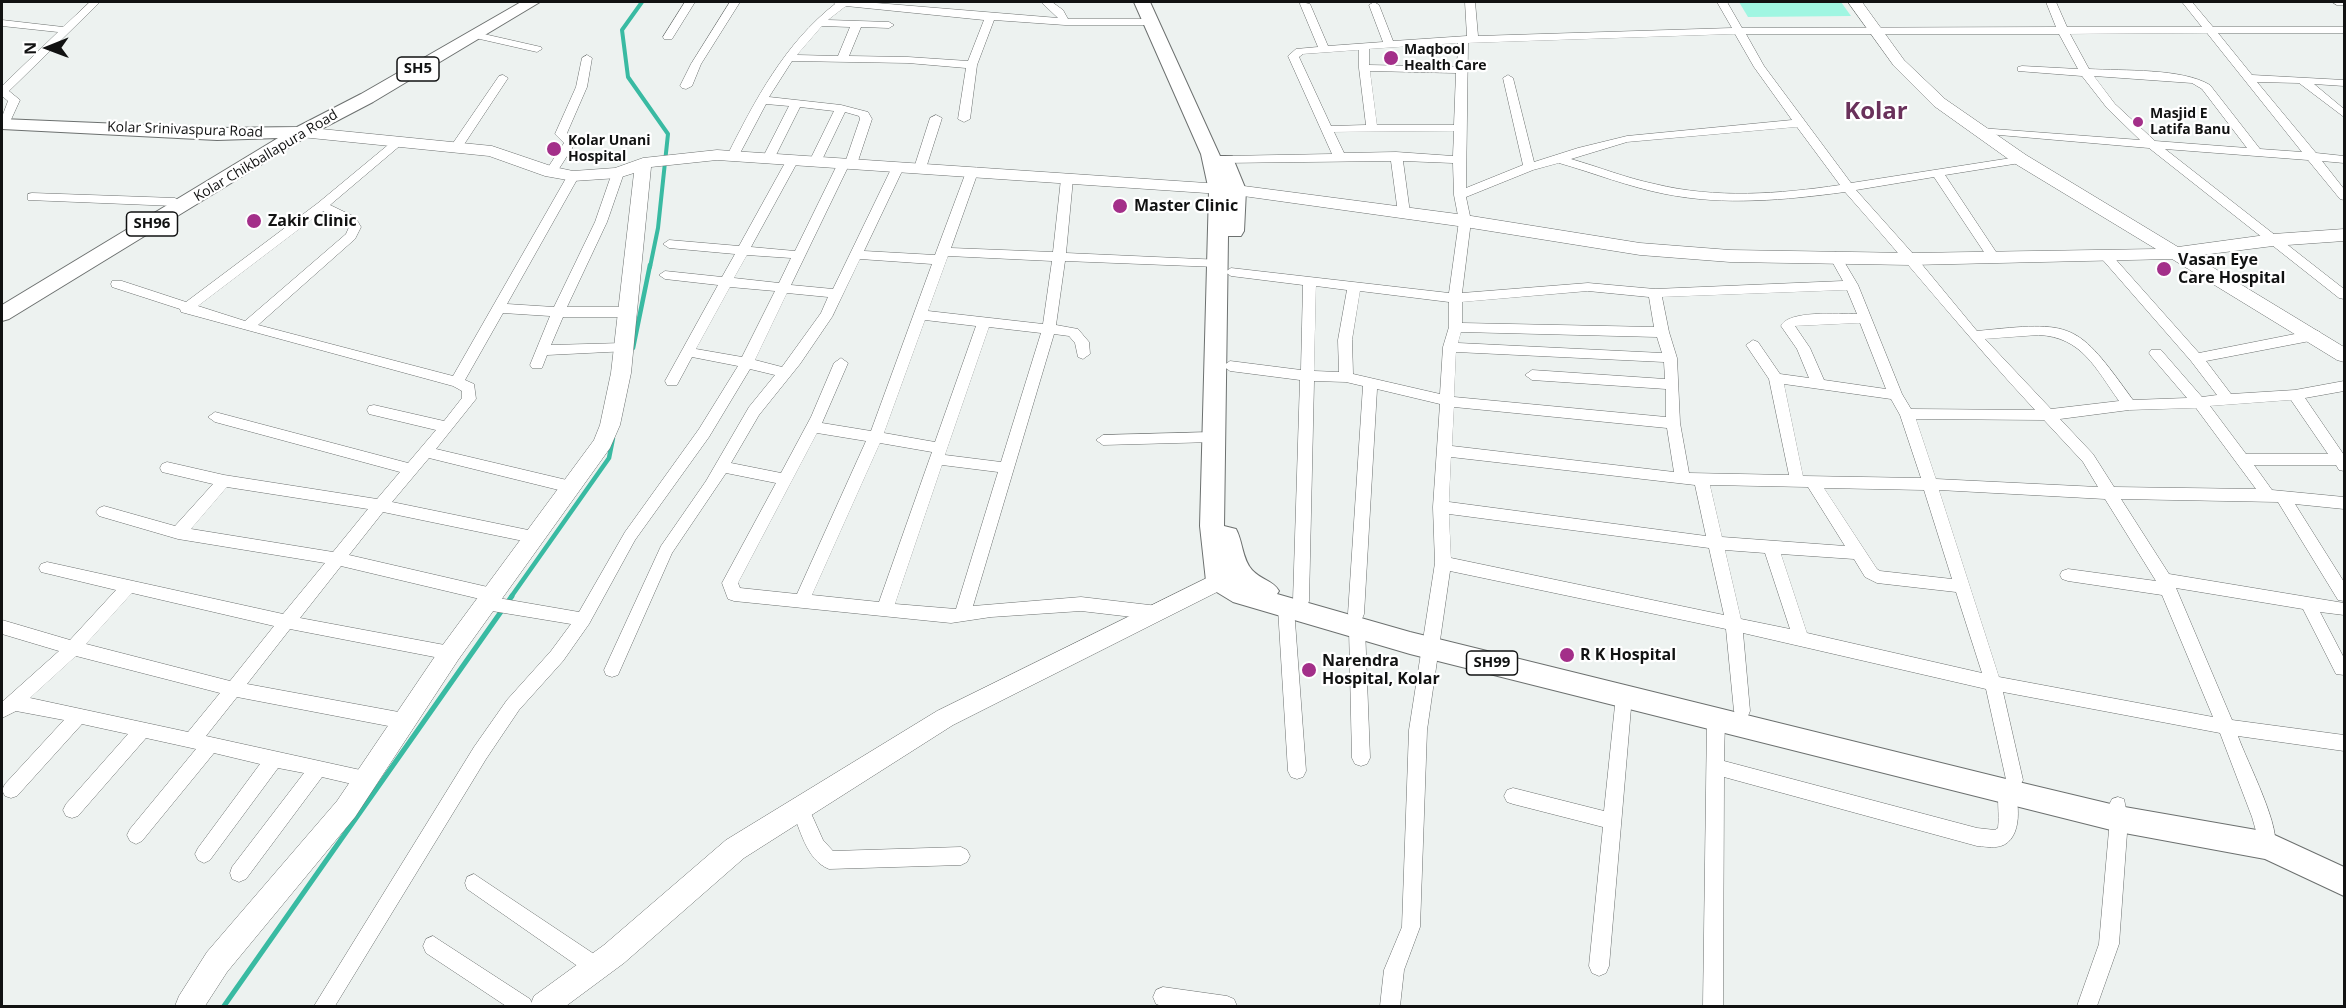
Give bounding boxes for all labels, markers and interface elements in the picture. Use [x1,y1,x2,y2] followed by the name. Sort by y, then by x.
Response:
[18,18,78,78] north arrow
[19,42,41,55] text: N
[1404,42,1487,74] place label: Maqbool Health Care
[1382,49,1400,67] marker: Maqbool Health Care
[397,57,439,81] road number: SH5
[1844,98,1908,126] district label: Kolar
[191,106,341,206] street label: Kolar Chikballapura Road
[2150,106,2230,138] place label: Masjid E Latifa Banu
[2131,115,2145,129] marker: Masjid E Latifa Banu
[107,119,263,141] street label: Kolar Srinivaspura Road
[568,133,650,166] place label: Kolar Unani Hospital
[545,140,563,158] marker: Kolar Unani Hospital
[1134,196,1238,216] place label: Master Clinic
[1111,197,1129,215] marker: Master Clinic
[268,211,357,231] place label: Zakir Clinic
[126,212,178,236] road number: SH96
[245,212,263,230] marker: Zakir Clinic
[2178,250,2285,288] place label: Vasan Eye Care Hospital
[2155,260,2173,278] marker: Vasan Eye Care Hospital
[1580,645,1676,665] place label: R K Hospital
[1558,646,1576,664] marker: R K Hospital
[1322,651,1440,689] place label: Narendra Hospital, Kolar
[1466,651,1518,675] road number: SH99
[1300,661,1318,679] marker: Narendra Hospital, Kolar

